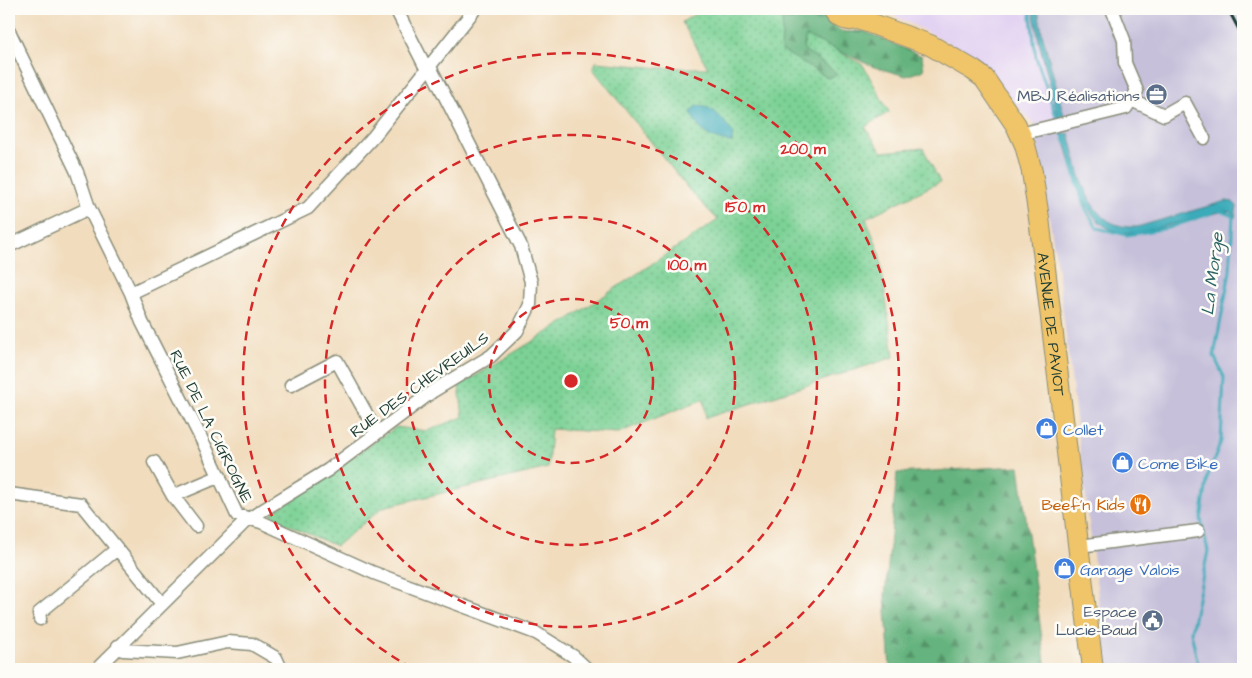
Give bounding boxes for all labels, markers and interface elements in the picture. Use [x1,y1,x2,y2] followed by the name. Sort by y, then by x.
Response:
[1144,83,1168,107] office icon: MBJ Réalisations
[1017,85,1140,107] place label: MBJ Réalisations
[779,139,826,160] text: 200 m
[725,197,765,218] text: 150 m
[1195,230,1231,317] water label: La Morge
[1031,251,1070,397] street label: AVENUE DE PAVIOT
[668,255,707,276] text: 100 m
[610,313,648,334] text: 50 m
[346,327,494,443] street label: RUE DES CHEVREUILS
[164,346,258,507] street label: RUE DE LA CIGROGNE
[562,372,580,390] centre of rings
[1035,417,1059,441] shop icon: Collet
[1063,419,1104,441] place label: Collet
[1110,451,1134,475] shop icon: Come Bike
[1138,453,1218,475] place label: Come Bike
[1129,492,1153,516] restaurant icon: Beef'n Kids
[1041,494,1125,516] place label: Beef'n Kids
[1052,557,1076,581] shop icon: Garage Valois
[1080,559,1180,582] place label: Garage Valois
[1056,601,1137,641] place label: Espace Lucie-Baud
[1141,608,1165,632] public building icon: Espace Lucie-Baud

